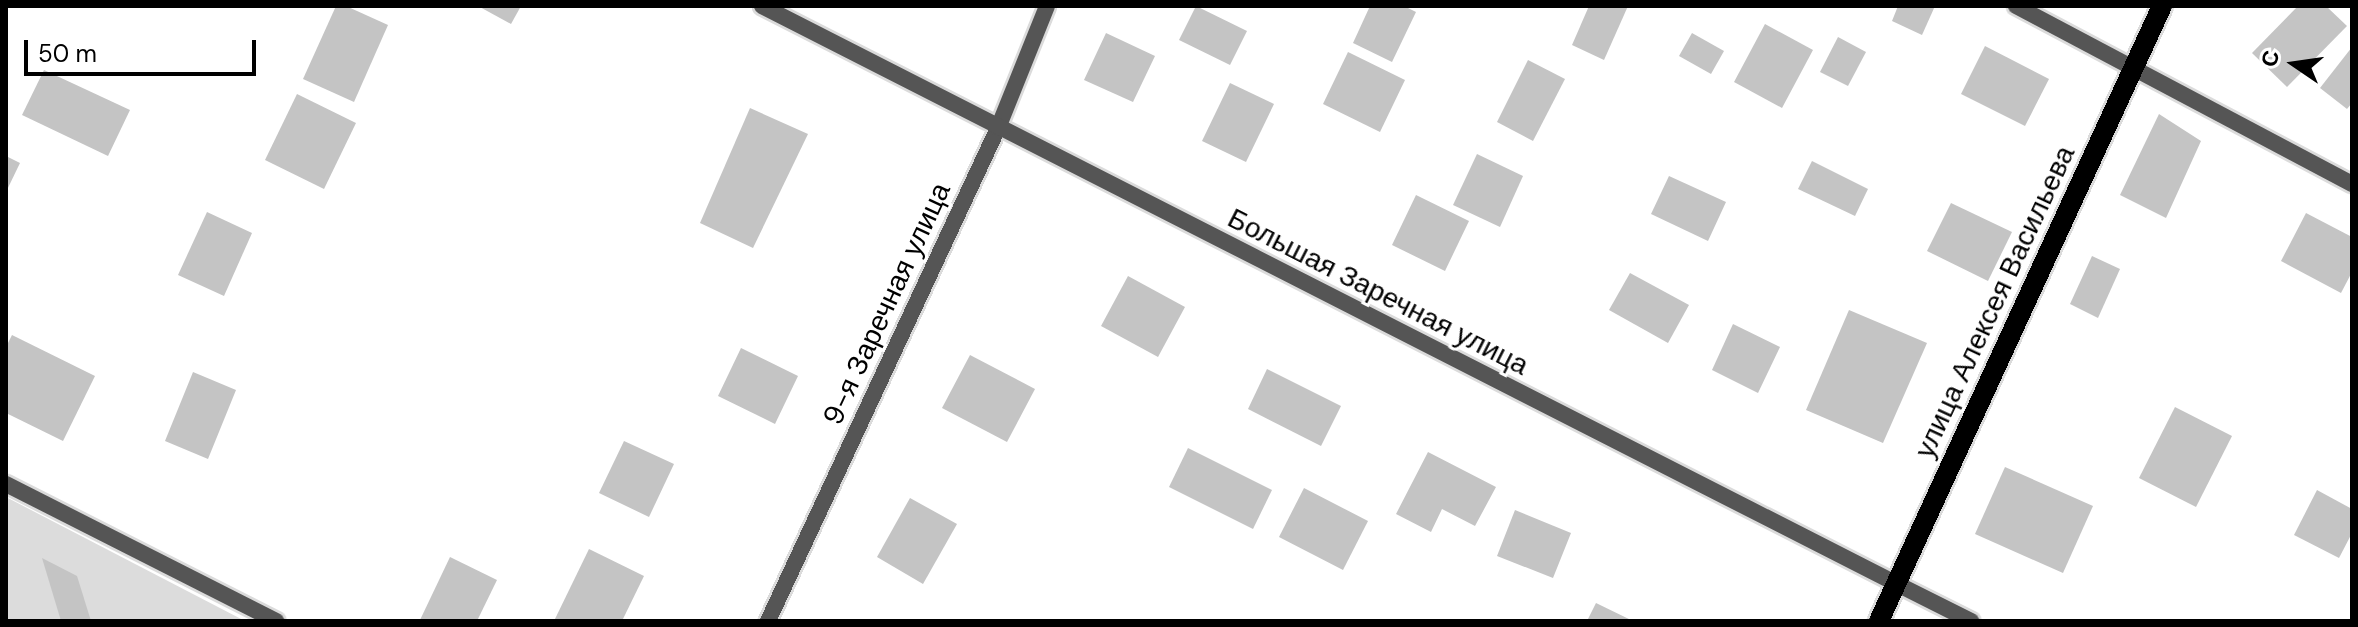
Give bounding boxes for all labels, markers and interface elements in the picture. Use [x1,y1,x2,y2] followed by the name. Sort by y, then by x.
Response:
[28,24,260,74] scale bar
[2254,24,2334,104] north arrow
[38,38,97,69] text: 50 m
[2254,47,2286,69] text: С
[1908,141,2082,463] street label: улица Алексея Васильева
[816,178,958,430] street label: 9-я Заречная улица
[1222,201,1534,383] street label: Большая Заречная улица

